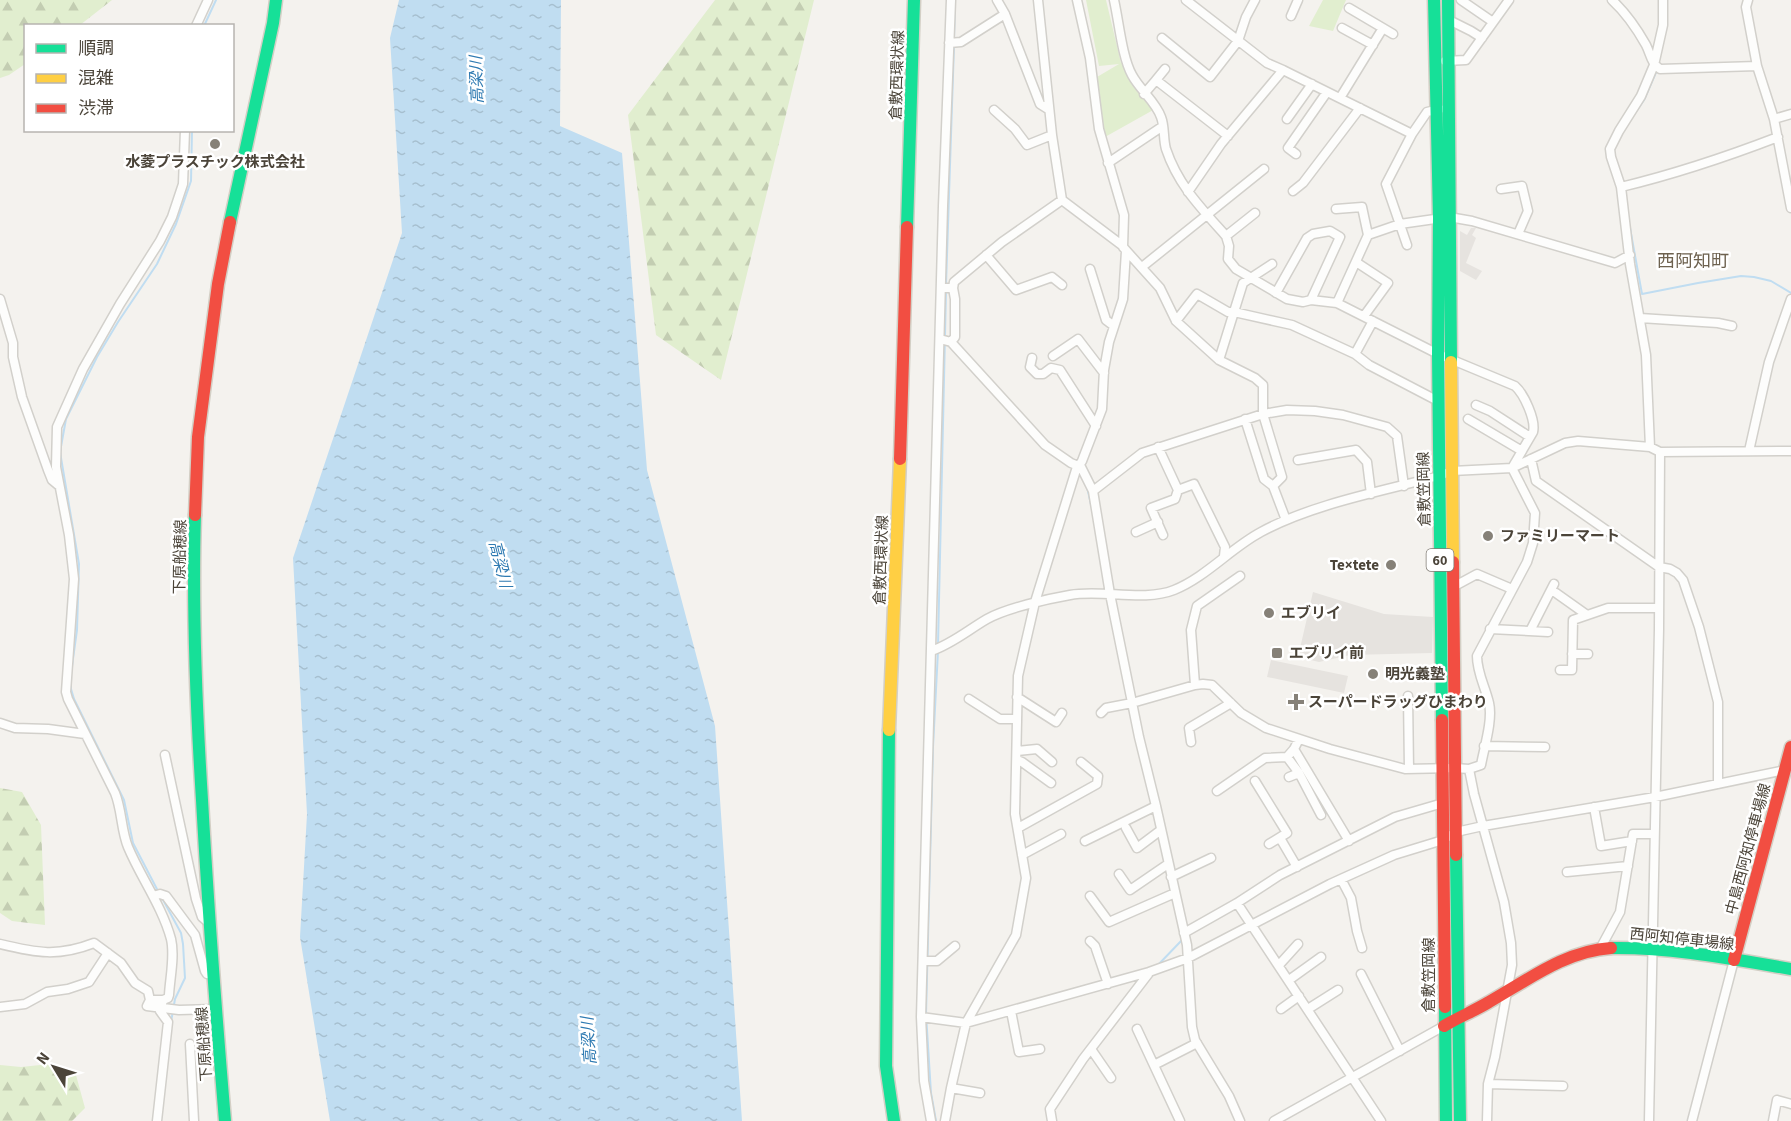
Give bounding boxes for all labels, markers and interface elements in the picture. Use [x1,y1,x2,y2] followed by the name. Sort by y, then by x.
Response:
[24,24,234,132] legend
[885,30,910,120] street label: 倉敷西環状線
[78,36,114,61] text: 順調
[465,54,489,104] water label: 高梁川
[78,66,114,91] text: 混雑
[78,96,114,121] text: 渋滞
[208,137,222,151] marker: 水菱プラスチック株式会社
[125,152,305,173] place label: 水菱プラスチック株式会社
[1657,249,1729,274] district label: 西阿知町
[1413,451,1436,527] street label: 倉敷笠岡線
[869,515,894,605] street label: 倉敷西環状線
[169,519,192,595] street label: 下原船穂線
[1500,526,1620,547] place label: ファミリーマート
[1481,529,1495,543] marker: ファミリーマート
[484,538,517,592] water label: 高梁川
[1426,549,1454,571] road number: 60
[1330,555,1379,576] place label: Te×tete
[1384,558,1398,572] marker: Te×tete
[1281,603,1341,624] place label: エブリイ
[1262,606,1276,620] marker: エブリイ
[1289,643,1364,664] place label: エブリイ前
[1270,646,1284,660] marker: エブリイ前
[1385,664,1445,685] place label: 明光義塾
[1366,667,1380,681] marker: 明光義塾
[1308,692,1488,713] place label: スーパードラッグひまわり
[1289,695,1303,709] marker: スーパードラッグひまわり
[1721,781,1776,917] street label: 中島西阿知停車場線
[1629,924,1735,955] street label: 西阿知停車場線
[1419,937,1440,1013] street label: 倉敷笠岡線
[191,1006,218,1082] street label: 下原船穂線
[576,1014,602,1066] water label: 高梁川
[24,1037,84,1097] north arrow
[31,1047,55,1069] text: N

